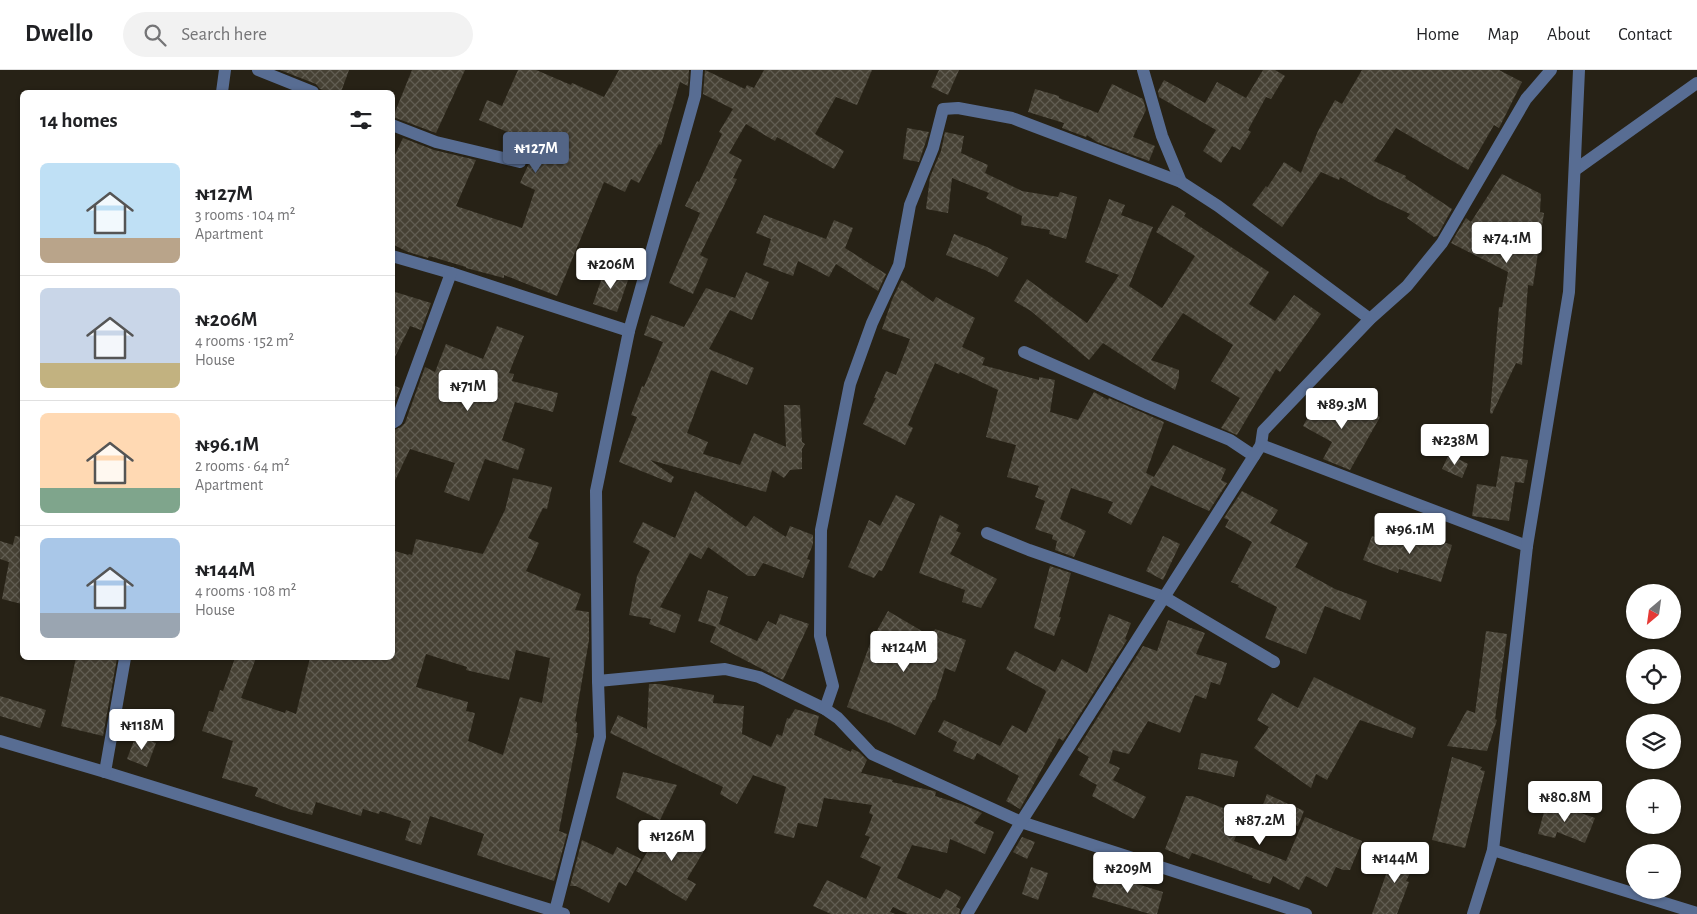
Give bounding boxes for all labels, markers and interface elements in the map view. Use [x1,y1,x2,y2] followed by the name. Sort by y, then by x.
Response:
[123,12,473,57] search box
[141,21,169,49] icon: search
[25,22,93,46] text: Dwello
[181,25,267,44] text: Search here
[1416,26,1459,44] text: Home
[1487,26,1519,44] text: Map
[1547,26,1590,44] text: About
[1618,26,1672,44] text: Contact
[347,106,375,134] icon: filters
[40,110,118,131] text: 14 homes
[501,132,571,174] pin: ₦127M
[514,140,558,156] text: ₦127M
[80,183,140,243] icon: home
[195,183,253,204] text: ₦127M
[195,207,295,223] text: 3 rooms · 104 m²
[1466,222,1548,264] pin: ₦74.1M
[195,226,263,242] text: Apartment
[1483,230,1531,246] text: ₦74.1M
[576,248,646,290] pin: ₦206M
[587,256,635,272] text: ₦206M
[80,308,140,368] icon: home
[195,309,258,330] text: ₦206M
[195,333,294,349] text: 4 rooms · 152 m²
[195,352,235,368] text: House
[438,370,498,412] pin: ₦71M
[450,378,486,394] text: ₦71M
[1301,388,1383,430] pin: ₦89.3M
[1317,396,1367,412] text: ₦89.3M
[1420,424,1490,466] pin: ₦238M
[1432,432,1478,448] text: ₦238M
[80,433,140,493] icon: home
[195,434,259,455] text: ₦96.1M
[195,458,290,474] text: 2 rooms · 64 m²
[195,477,263,493] text: Apartment
[1369,512,1451,555] pin: ₦96.1M
[1386,521,1434,537] text: ₦96.1M
[80,558,140,618] icon: home
[195,559,255,580] text: ₦144M
[195,583,296,599] text: 4 rooms · 108 m²
[1626,584,1681,639] north arrow
[1626,584,1681,899] map controls
[195,602,235,618] text: House
[869,630,939,673] pin: ₦124M
[881,639,927,655] text: ₦124M
[1626,649,1681,704] button: locate
[107,708,177,751] pin: ₦118M
[1626,714,1681,769] button: layers
[120,717,164,733] text: ₦118M
[1626,779,1681,834] button: +
[1524,780,1606,823] pin: ₦80.8M
[1539,789,1591,805] text: ₦80.8M
[1219,804,1301,846] pin: ₦87.2M
[1235,812,1285,828] text: ₦87.2M
[637,820,707,862] pin: ₦126M
[649,828,695,844] text: ₦126M
[1360,842,1430,884] pin: ₦144M
[1626,844,1681,899] button: −
[1372,850,1418,866] text: ₦144M
[1093,852,1163,894] pin: ₦209M
[1104,860,1152,876] text: ₦209M

